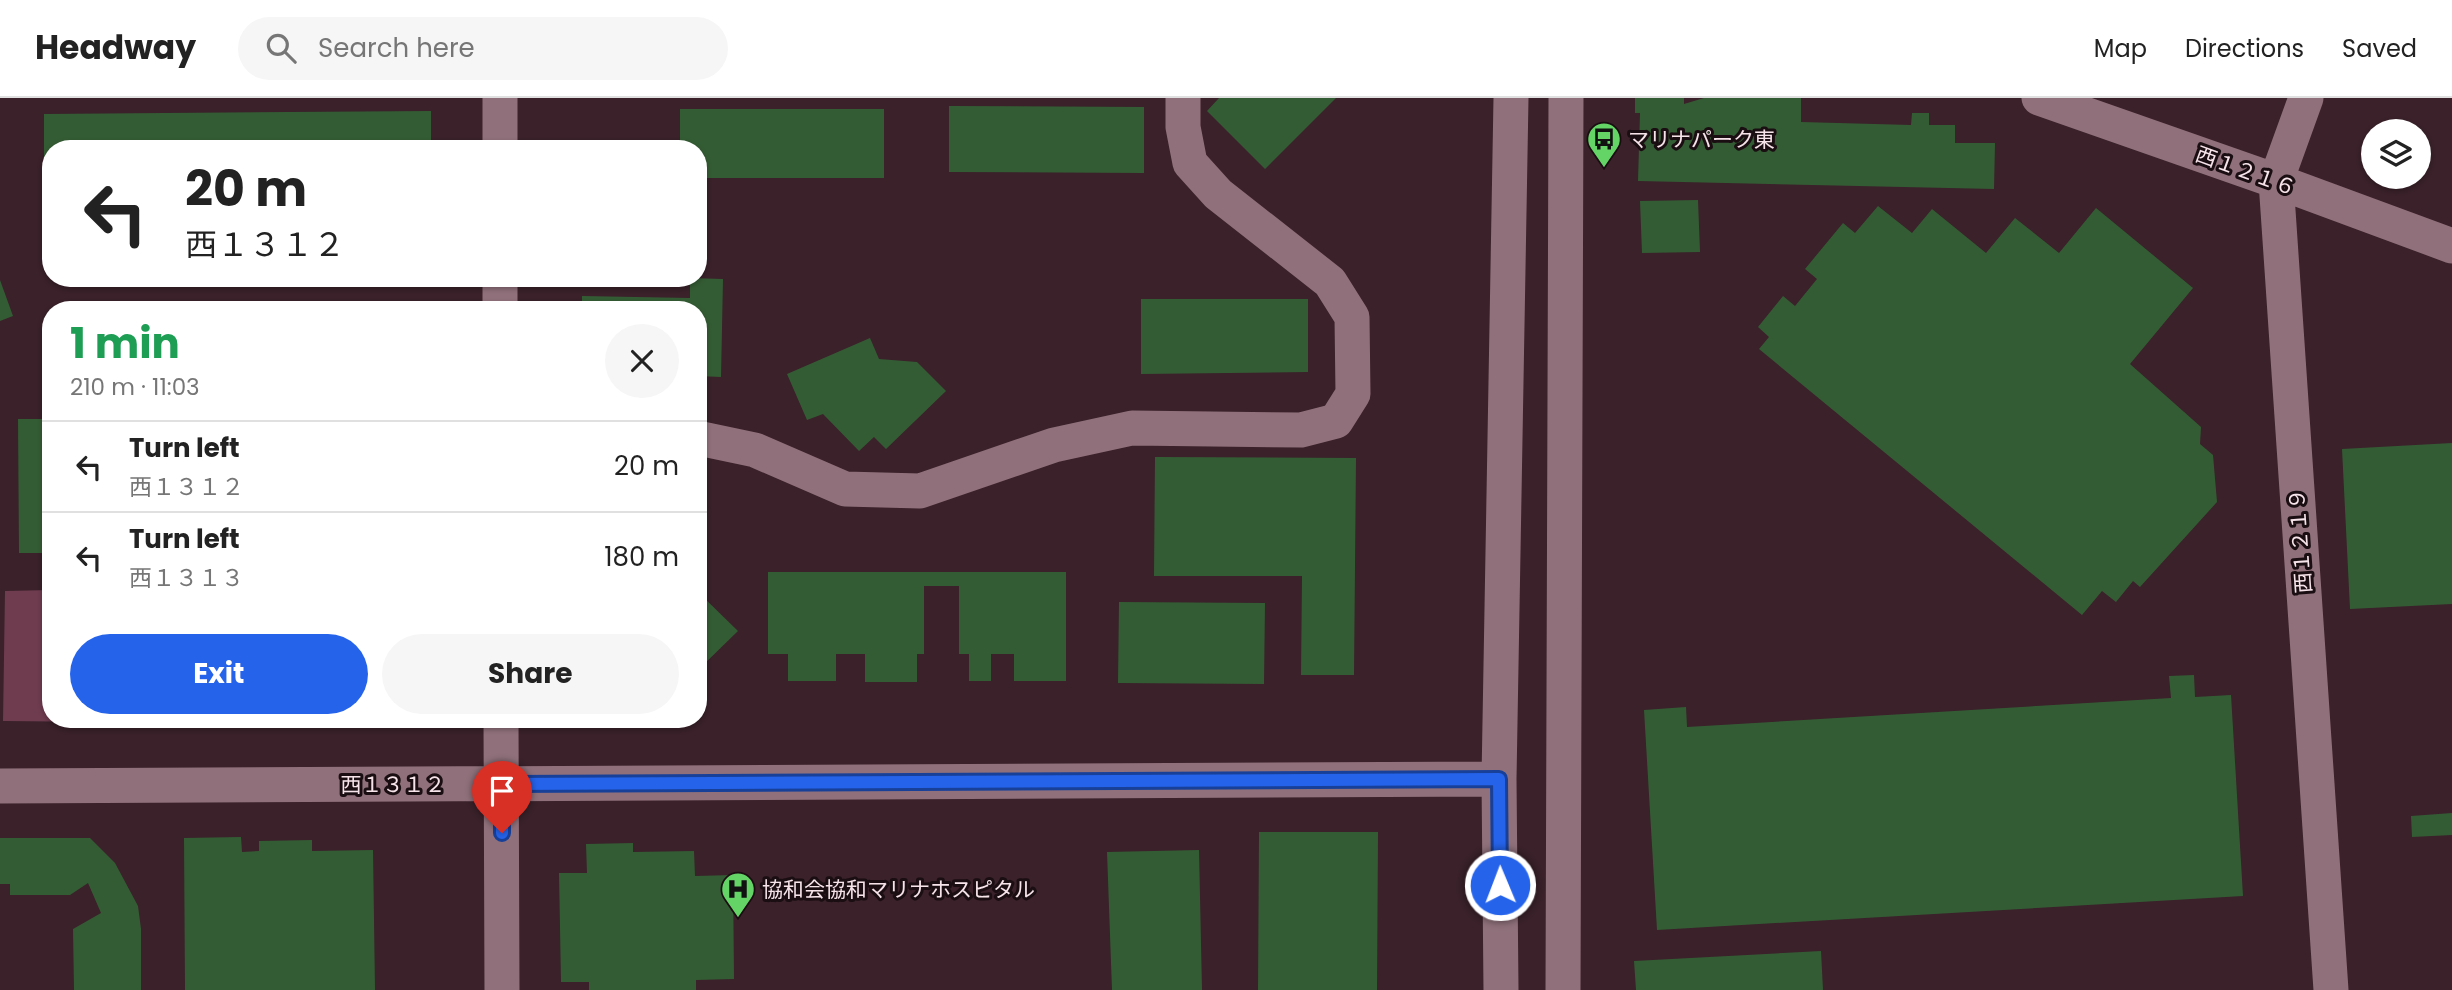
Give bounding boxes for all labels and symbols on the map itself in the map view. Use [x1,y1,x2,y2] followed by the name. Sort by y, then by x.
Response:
[1585,120,1623,169] bus stop icon: マリナパーク東
[1628,125,1775,154] place label: マリナパーク東
[2192,139,2300,203] street label: 西１２１６
[2282,488,2318,594] street label: 西１２１９
[472,761,532,833] pin
[341,770,446,799] street label: 西１３１２
[1463,848,1537,922] position arrow
[719,870,757,919] hospital icon: 協和会協和マリナホスピタル
[762,875,1035,904] place label: 協和会協和マリナホスピタル

